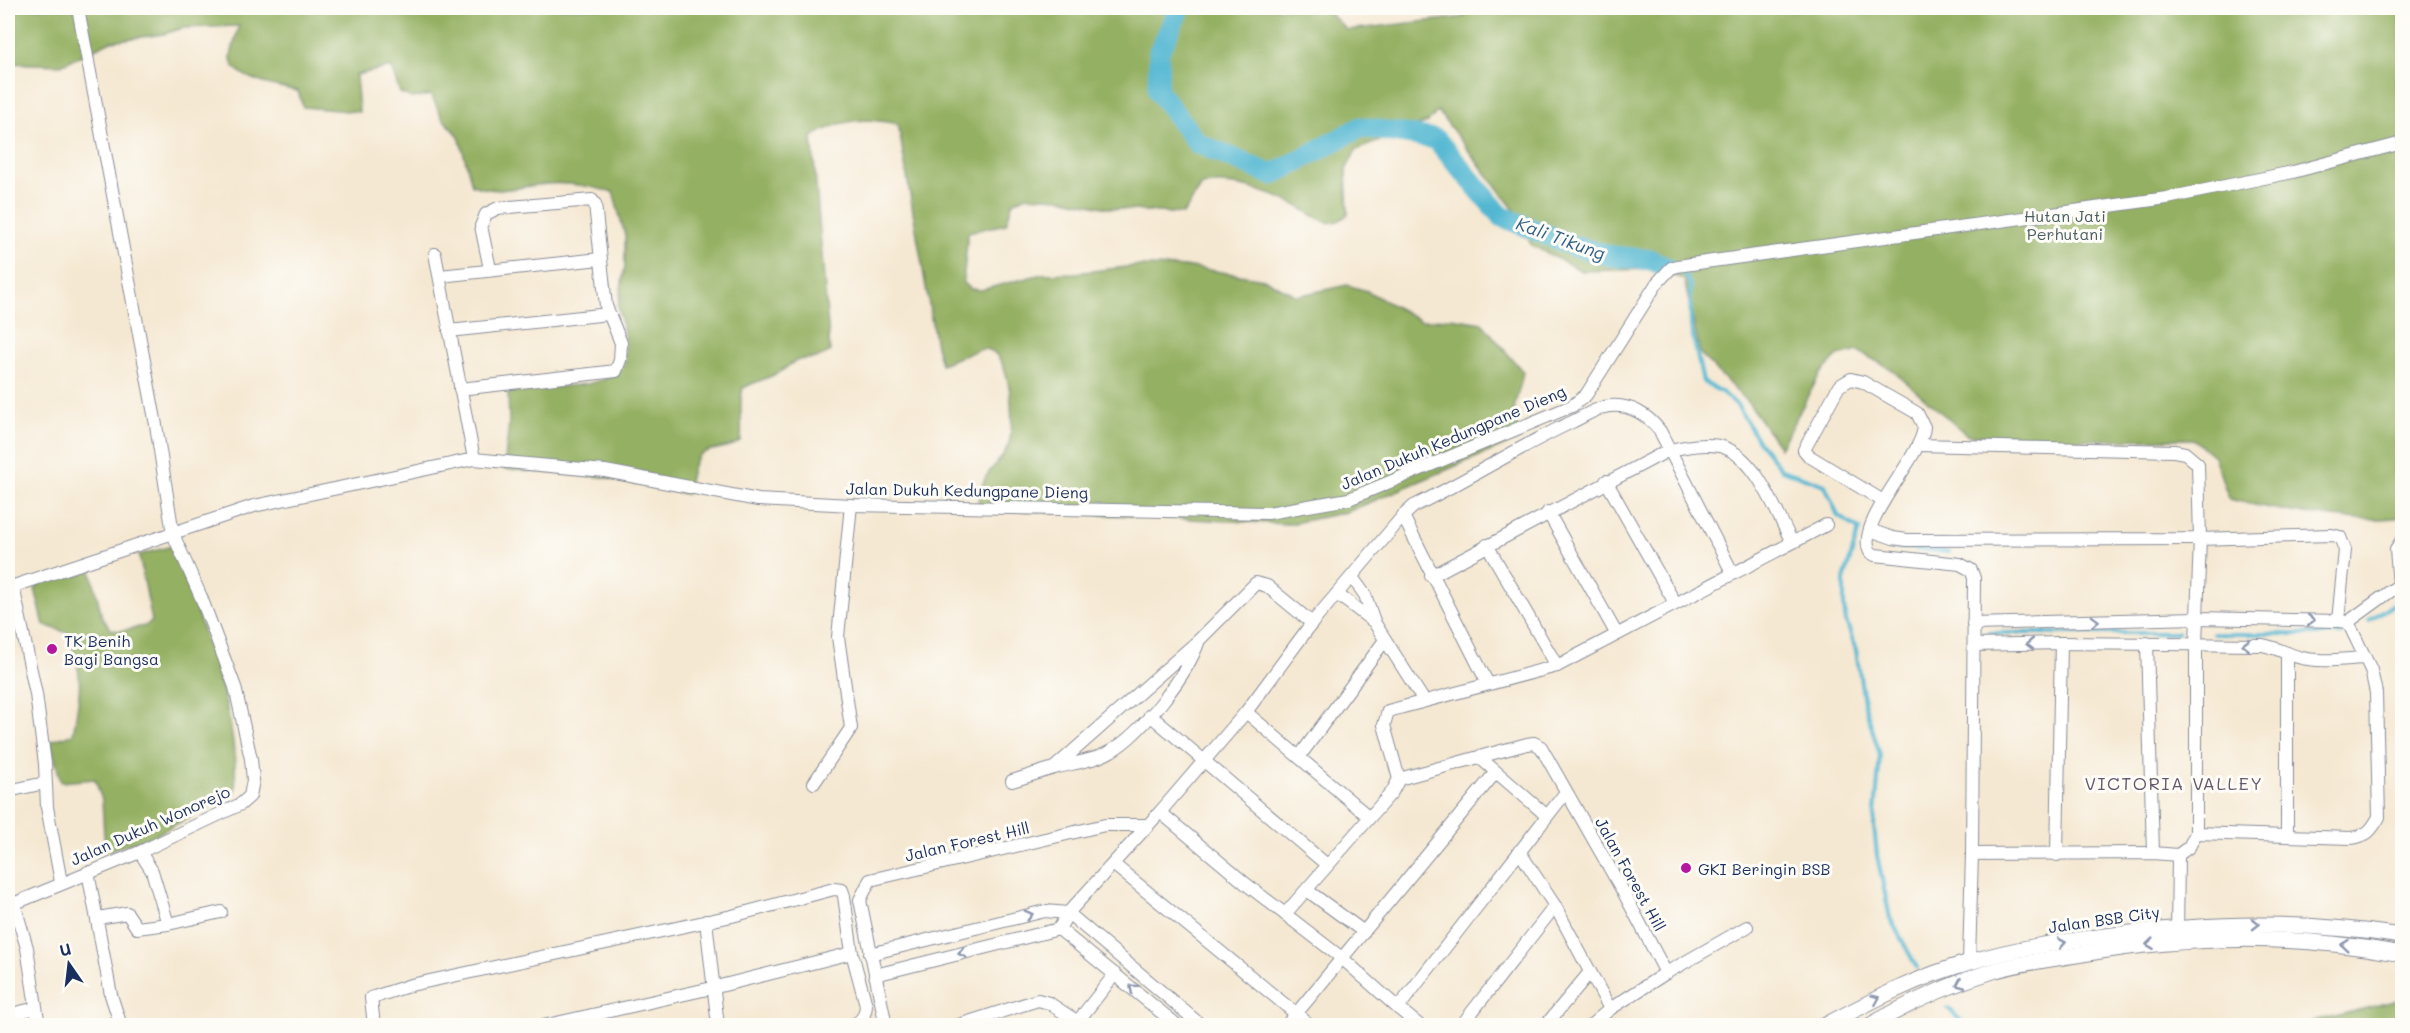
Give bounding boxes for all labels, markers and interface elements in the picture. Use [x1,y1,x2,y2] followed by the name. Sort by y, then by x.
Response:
[2024,205,2106,244] park label: Hutan Jati Perhutani
[1513,211,1609,265] water label: Kali Tikung
[1337,380,1569,494] street label: Jalan Dukuh Kedungpane Dieng
[846,477,1088,503] street label: Jalan Dukuh Kedungpane Dieng
[2306,614,2315,627] one-way arrow
[2090,615,2099,627] one-way arrow
[64,630,159,669] place label: TK Benih Bagi Bangsa
[2026,637,2035,650] one-way arrow
[2242,639,2251,651] one-way arrow
[45,642,59,656] marker: TK Benih Bagi Bangsa
[2084,771,2264,795] district label: VICTORIA VALLEY
[67,780,233,870] street label: Jalan Dukuh Wonorejo
[1591,813,1671,935] street label: Jalan Forest Hill
[903,816,1031,866] street label: Jalan Forest Hill
[1698,858,1830,879] place label: GKI Beringin BSB
[1679,861,1693,875] marker: GKI Beringin BSB
[2047,901,2161,937] street label: Jalan BSB City
[1024,909,1034,922] one-way arrow
[2252,918,2261,930] one-way arrow
[39,934,99,994] north arrow
[57,937,73,961] text: U
[2057,937,2067,950] one-way arrow
[2146,937,2155,950] one-way arrow
[2340,939,2349,952] one-way arrow
[957,946,967,959] one-way arrow
[1956,976,1967,988] one-way arrow
[1129,985,1140,996] one-way arrow
[1870,994,1881,1006] one-way arrow

